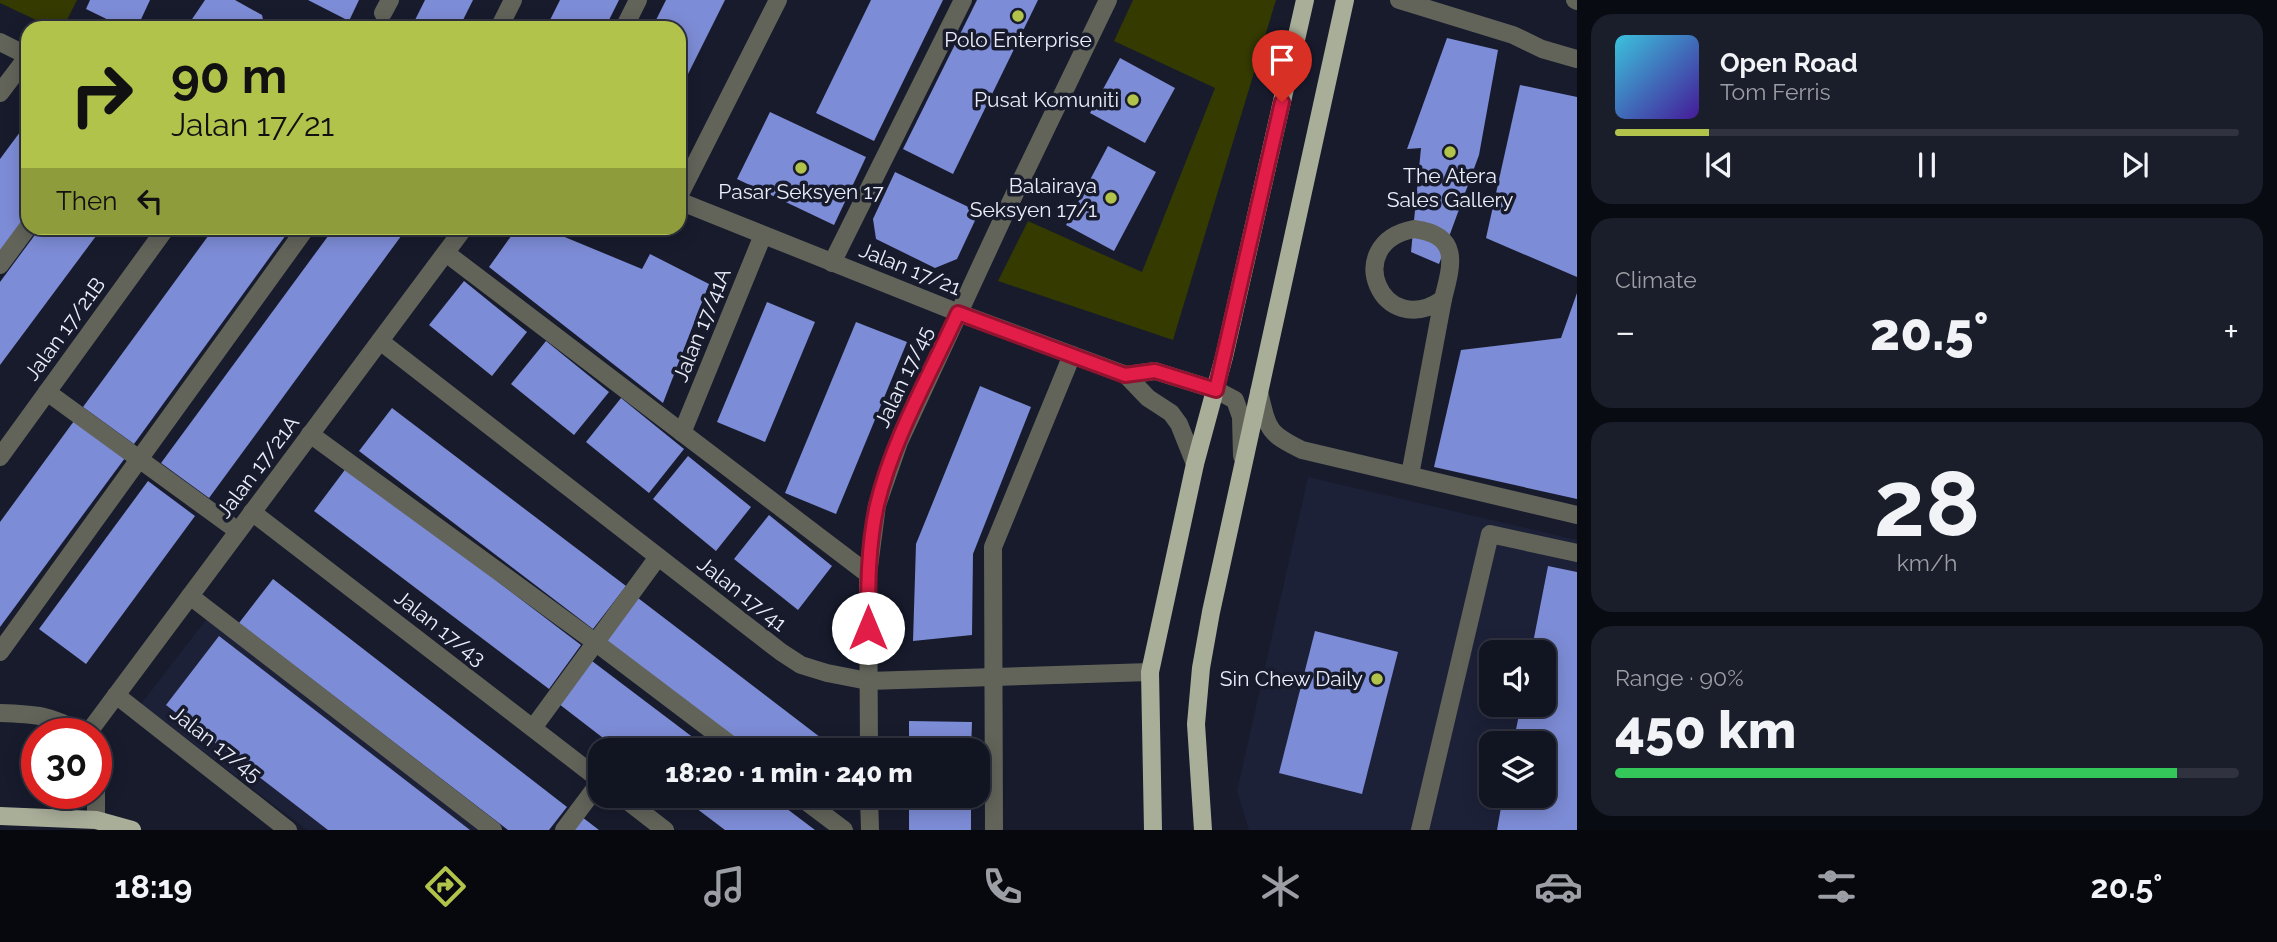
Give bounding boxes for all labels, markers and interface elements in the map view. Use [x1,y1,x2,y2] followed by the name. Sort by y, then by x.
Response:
[1010,8,1026,24] marker: Polo Enterprise
[944,27,1092,52] place label: Polo Enterprise
[1252,30,1312,102] pin
[1263,41,1301,79] icon: arrive
[171,47,287,104] text: 90 m
[1720,48,1858,78] text: Open Road
[56,49,147,140] icon: right
[1720,78,1831,105] text: Tom Ferris
[974,87,1119,112] place label: Pusat Komuniti
[1125,92,1141,108] marker: Pusat Komuniti
[171,106,334,143] text: Jalan 17/21
[1442,144,1458,160] marker: The Atera Sales Gallery
[1700,146,1738,184] icon: previous
[1908,146,1946,184] icon: pause
[2116,146,2154,184] icon: next
[793,160,809,176] marker: Pasar Seksyen 17
[1387,163,1513,212] place label: The Atera Sales Gallery
[970,173,1097,222] place label: Balairaya Seksyen 17/1
[718,179,884,204] place label: Pasar Seksyen 17
[131,182,169,220] icon: left
[56,186,117,216] text: Then
[1103,190,1119,206] marker: Balairaya Seksyen 17/1
[856,237,965,300] street label: Jalan 17/21
[667,264,736,385] street label: Jalan 17/41A
[1615,266,1697,293] text: Climate
[19,272,110,385] street label: Jalan 17/21B
[1870,301,1989,362] text: 20.5°
[1615,309,1635,354] text: −
[2223,309,2239,354] text: +
[869,322,938,431] street label: Jalan 17/45
[211,411,304,523] street label: Jalan 17/21A
[1874,450,1980,557] text: 28
[1897,549,1957,576] text: km/h
[693,551,792,636] street label: Jalan 17/41
[390,584,491,671] street label: Jalan 17/43
[831,591,905,665] position arrow
[1479,640,1556,808] map controls
[1479,640,1556,717] button: sound
[1615,664,1744,691] text: Range · 90%
[1220,666,1363,691] place label: Sin Chew Daily
[1369,671,1385,687] marker: Sin Chew Daily
[1615,699,1796,760] text: 450 km
[166,700,267,787] street label: Jalan 17/45
[21,718,112,809] speed limit sign: 30
[1479,731,1556,808] button: layers
[665,758,913,788] text: 18:20 · 1 min · 240 m
[421,862,470,911] icon: directions
[700,862,749,911] icon: music
[978,862,1027,911] icon: phone
[1256,862,1305,911] icon: climate
[1534,862,1583,911] icon: car
[1812,862,1861,911] icon: filters
[115,868,192,905] text: 18:19
[2091,868,2162,905] text: 20.5°

